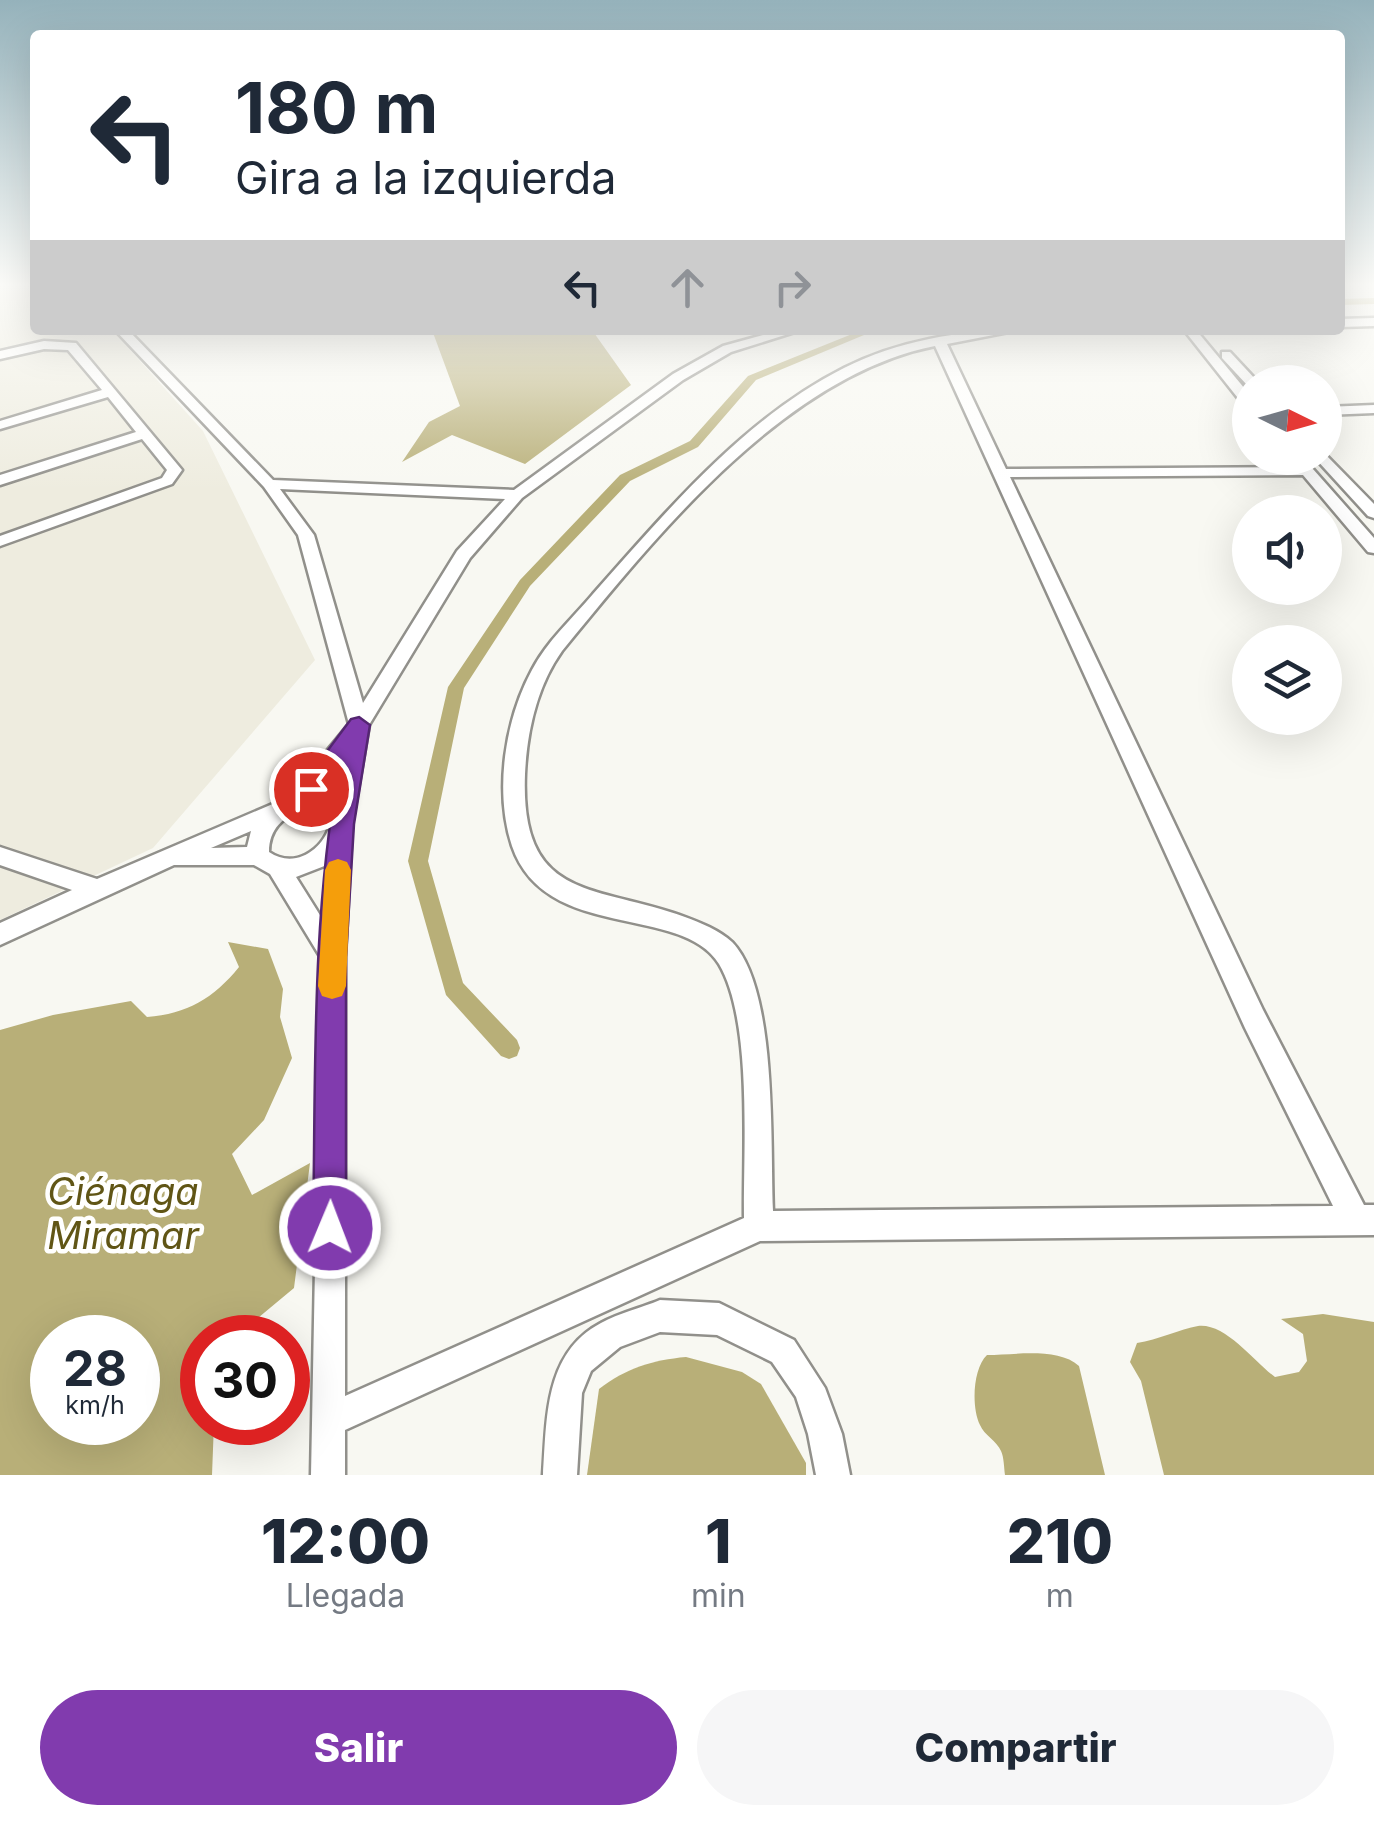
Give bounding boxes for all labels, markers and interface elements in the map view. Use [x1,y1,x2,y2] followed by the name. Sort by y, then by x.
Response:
[235,65,438,150] text: 180 m
[70,70,200,200] icon: left
[235,150,617,205] text: Gira a la izquierda
[555,260,610,315] icon: left
[660,260,715,315] icon: ahead
[765,260,820,315] icon: right
[1232,365,1342,475] north arrow
[1232,365,1342,735] map controls
[1232,495,1342,605] button: sound
[1232,625,1342,735] button: layers
[269,747,354,832] pin
[284,762,339,817] icon: arrive
[47,1168,200,1258] water label: Ciénaga Miramar
[278,1176,382,1280] position arrow
[180,1315,310,1445] speed limit sign: 30
[63,1338,127,1398] text: 28
[65,1390,125,1420] text: km/h
[261,1505,430,1577] text: 12:00
[705,1505,732,1577] text: 1
[1007,1505,1113,1577] text: 210
[286,1576,405,1615] text: Llegada
[691,1576,746,1615] text: min
[1046,1576,1074,1615] text: m
[40,1690,677,1805] button: Salir
[697,1690,1334,1805] button: Compartir

